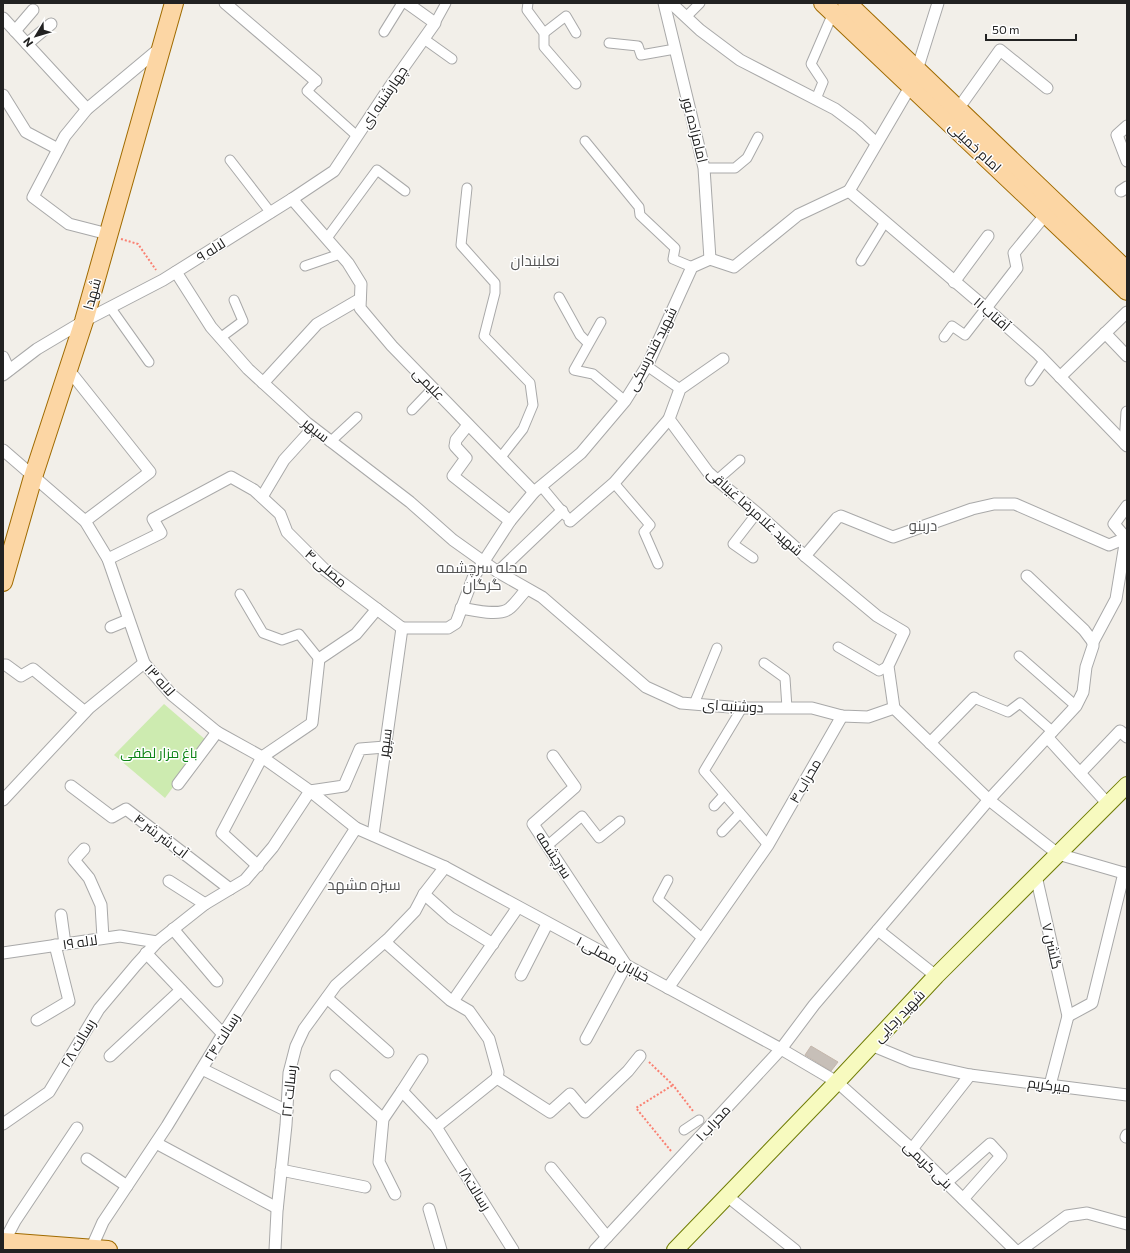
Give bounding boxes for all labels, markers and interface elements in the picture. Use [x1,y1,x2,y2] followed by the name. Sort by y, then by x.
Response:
[16,16,56,56] north arrow
[986,16,1076,42] scale bar
[992,22,1020,36] text: 50 m
[20,35,35,50] text: N
[356,62,412,132] street label: چهارشنبه ای
[679,94,712,164] street label: امامزاده نور
[944,118,1005,177] street label: امام خمینی
[193,234,228,265] street label: ۹ لاله
[510,251,560,271] district label: نعلبندان
[79,276,104,312] street label: شهدا
[971,293,1014,334] street label: آفتاب ۱۱
[623,304,680,394] street label: شهید فندرسکی
[410,364,449,403] street label: علیمی
[298,413,333,447] street label: سپهر
[704,464,807,559] street label: شهید غلامرضا غیناقی
[909,516,937,535] district label: دربنو
[302,545,351,590] street label: ۴ مصلی
[436,558,528,595] district label: محله سرچشمه گرگان
[142,660,179,699] street label: لاله ۱۳
[702,695,764,716] street label: دوشنبه ای
[374,727,397,760] street label: سپهر
[120,744,198,762] park label: باغ مزار لطفی
[785,756,824,806] street label: ۴ محراب
[131,810,192,862] street label: ۴ آب شر شر
[531,828,576,883] street label: سرچشمه
[327,875,401,895] district label: سبزه مشهد
[1039,921,1066,971] street label: ۷ گلشن
[61,931,99,952] street label: ۱۹ لاله
[574,932,653,985] street label: خیابان مصلی ۱
[869,986,928,1046] street label: شهید رجایی
[200,1009,243,1064] street label: ۲۴ رسالت
[57,1015,99,1070] street label: ۲۸ رسالت
[277,1064,300,1118] street label: ۲۲ رسالت
[1026,1073,1072,1098] street label: میرکریم
[692,1101,734,1144] street label: ۱ محراب
[900,1137,956,1192] street label: بنی کریمی
[456,1164,495,1213] street label: رسالت۱۸

